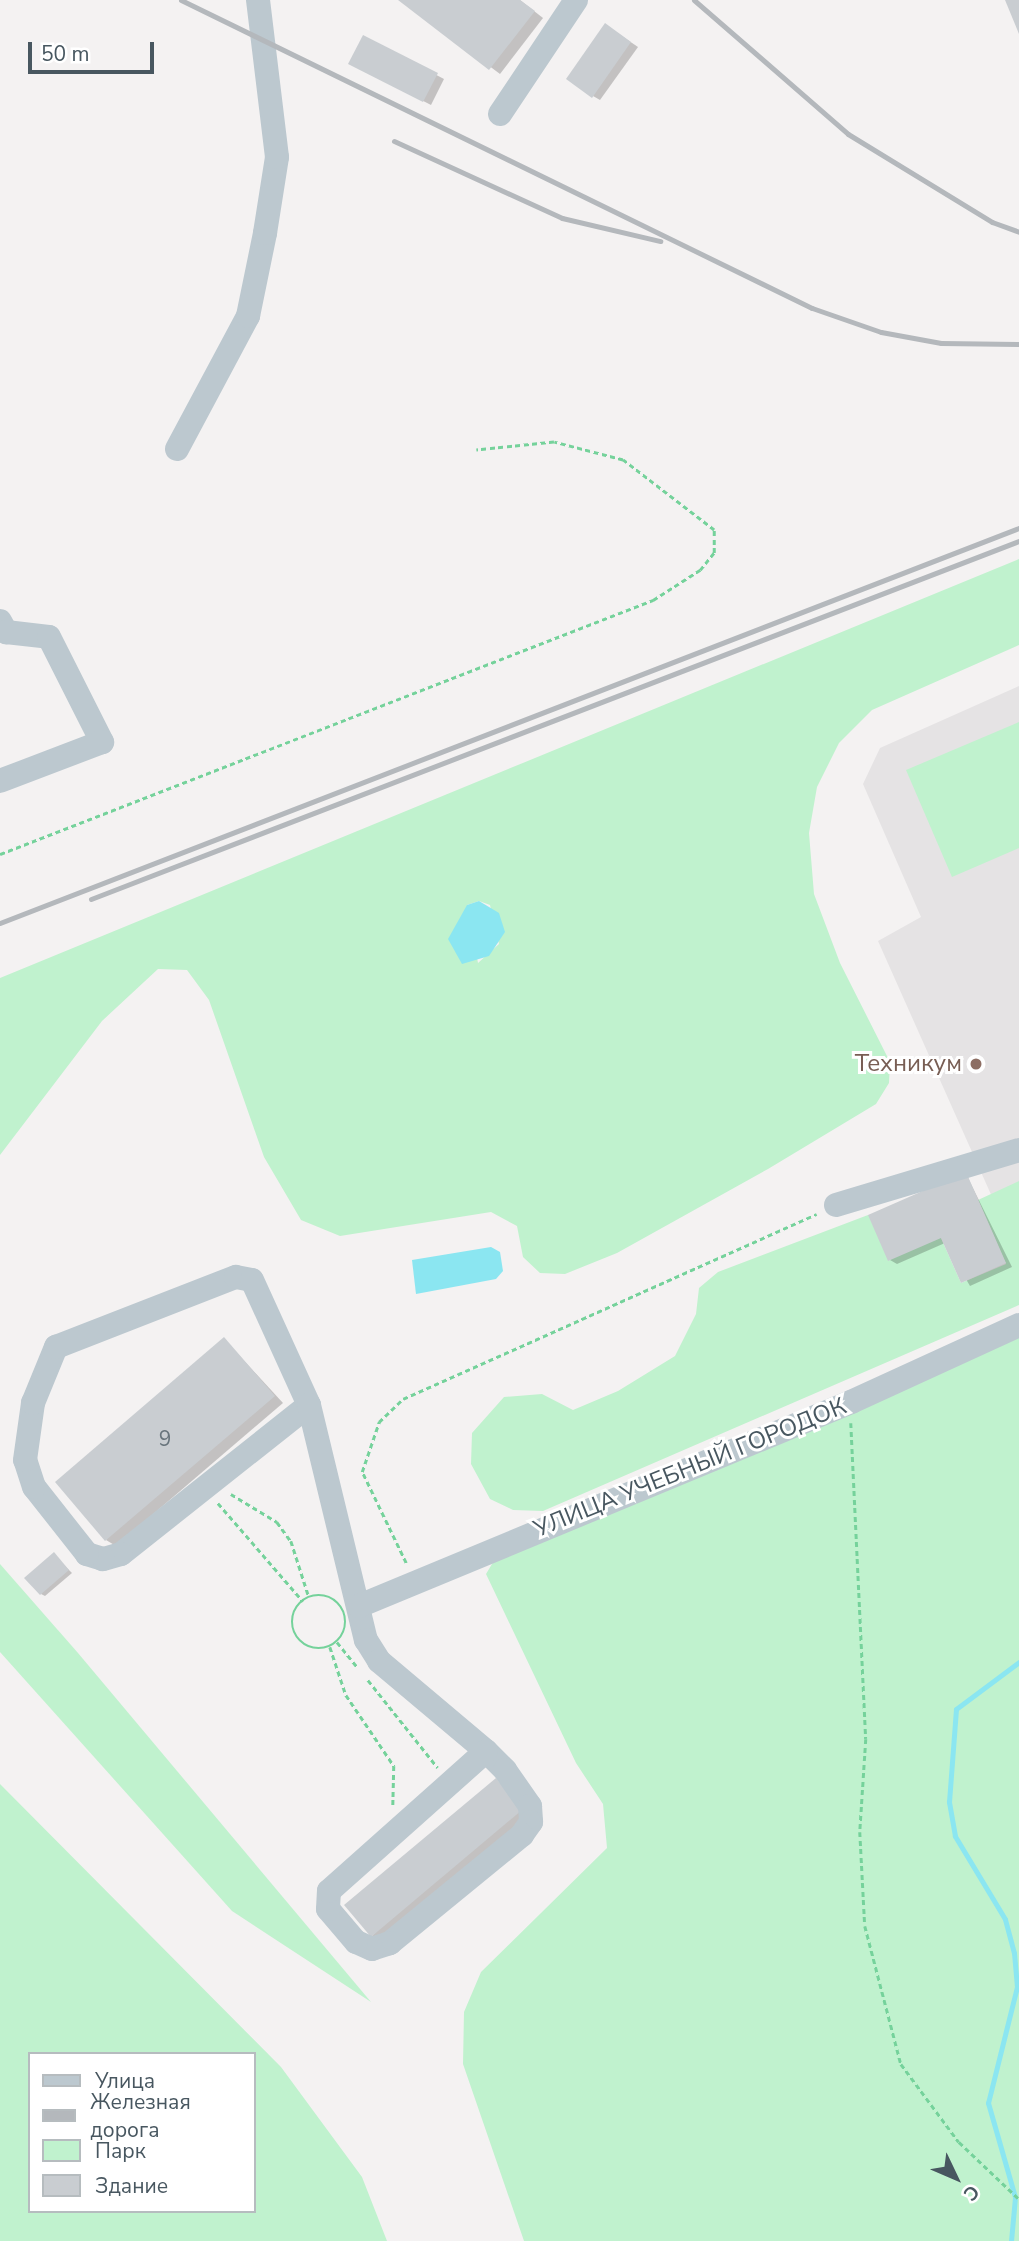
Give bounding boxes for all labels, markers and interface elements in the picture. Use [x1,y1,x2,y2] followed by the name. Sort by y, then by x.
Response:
[32,28,158,72] scale bar
[41,40,90,68] text: 50 m
[855,1050,962,1078] place label: Техникум
[968,1056,984,1072] marker: Техникум
[530,1392,850,1544] street label: УЛИЦА УЧЕБНЫЙ ГОРОДОК
[159,1426,171,1452] house number: 9
[28,2052,256,2213] legend
[95,2067,155,2095] text: Улица
[90,2088,191,2144] text: Железная дорога
[95,2137,146,2165] text: Парк
[921,2143,991,2213] north arrow
[95,2172,168,2200] text: Здание
[957,2179,985,2206] text: С

